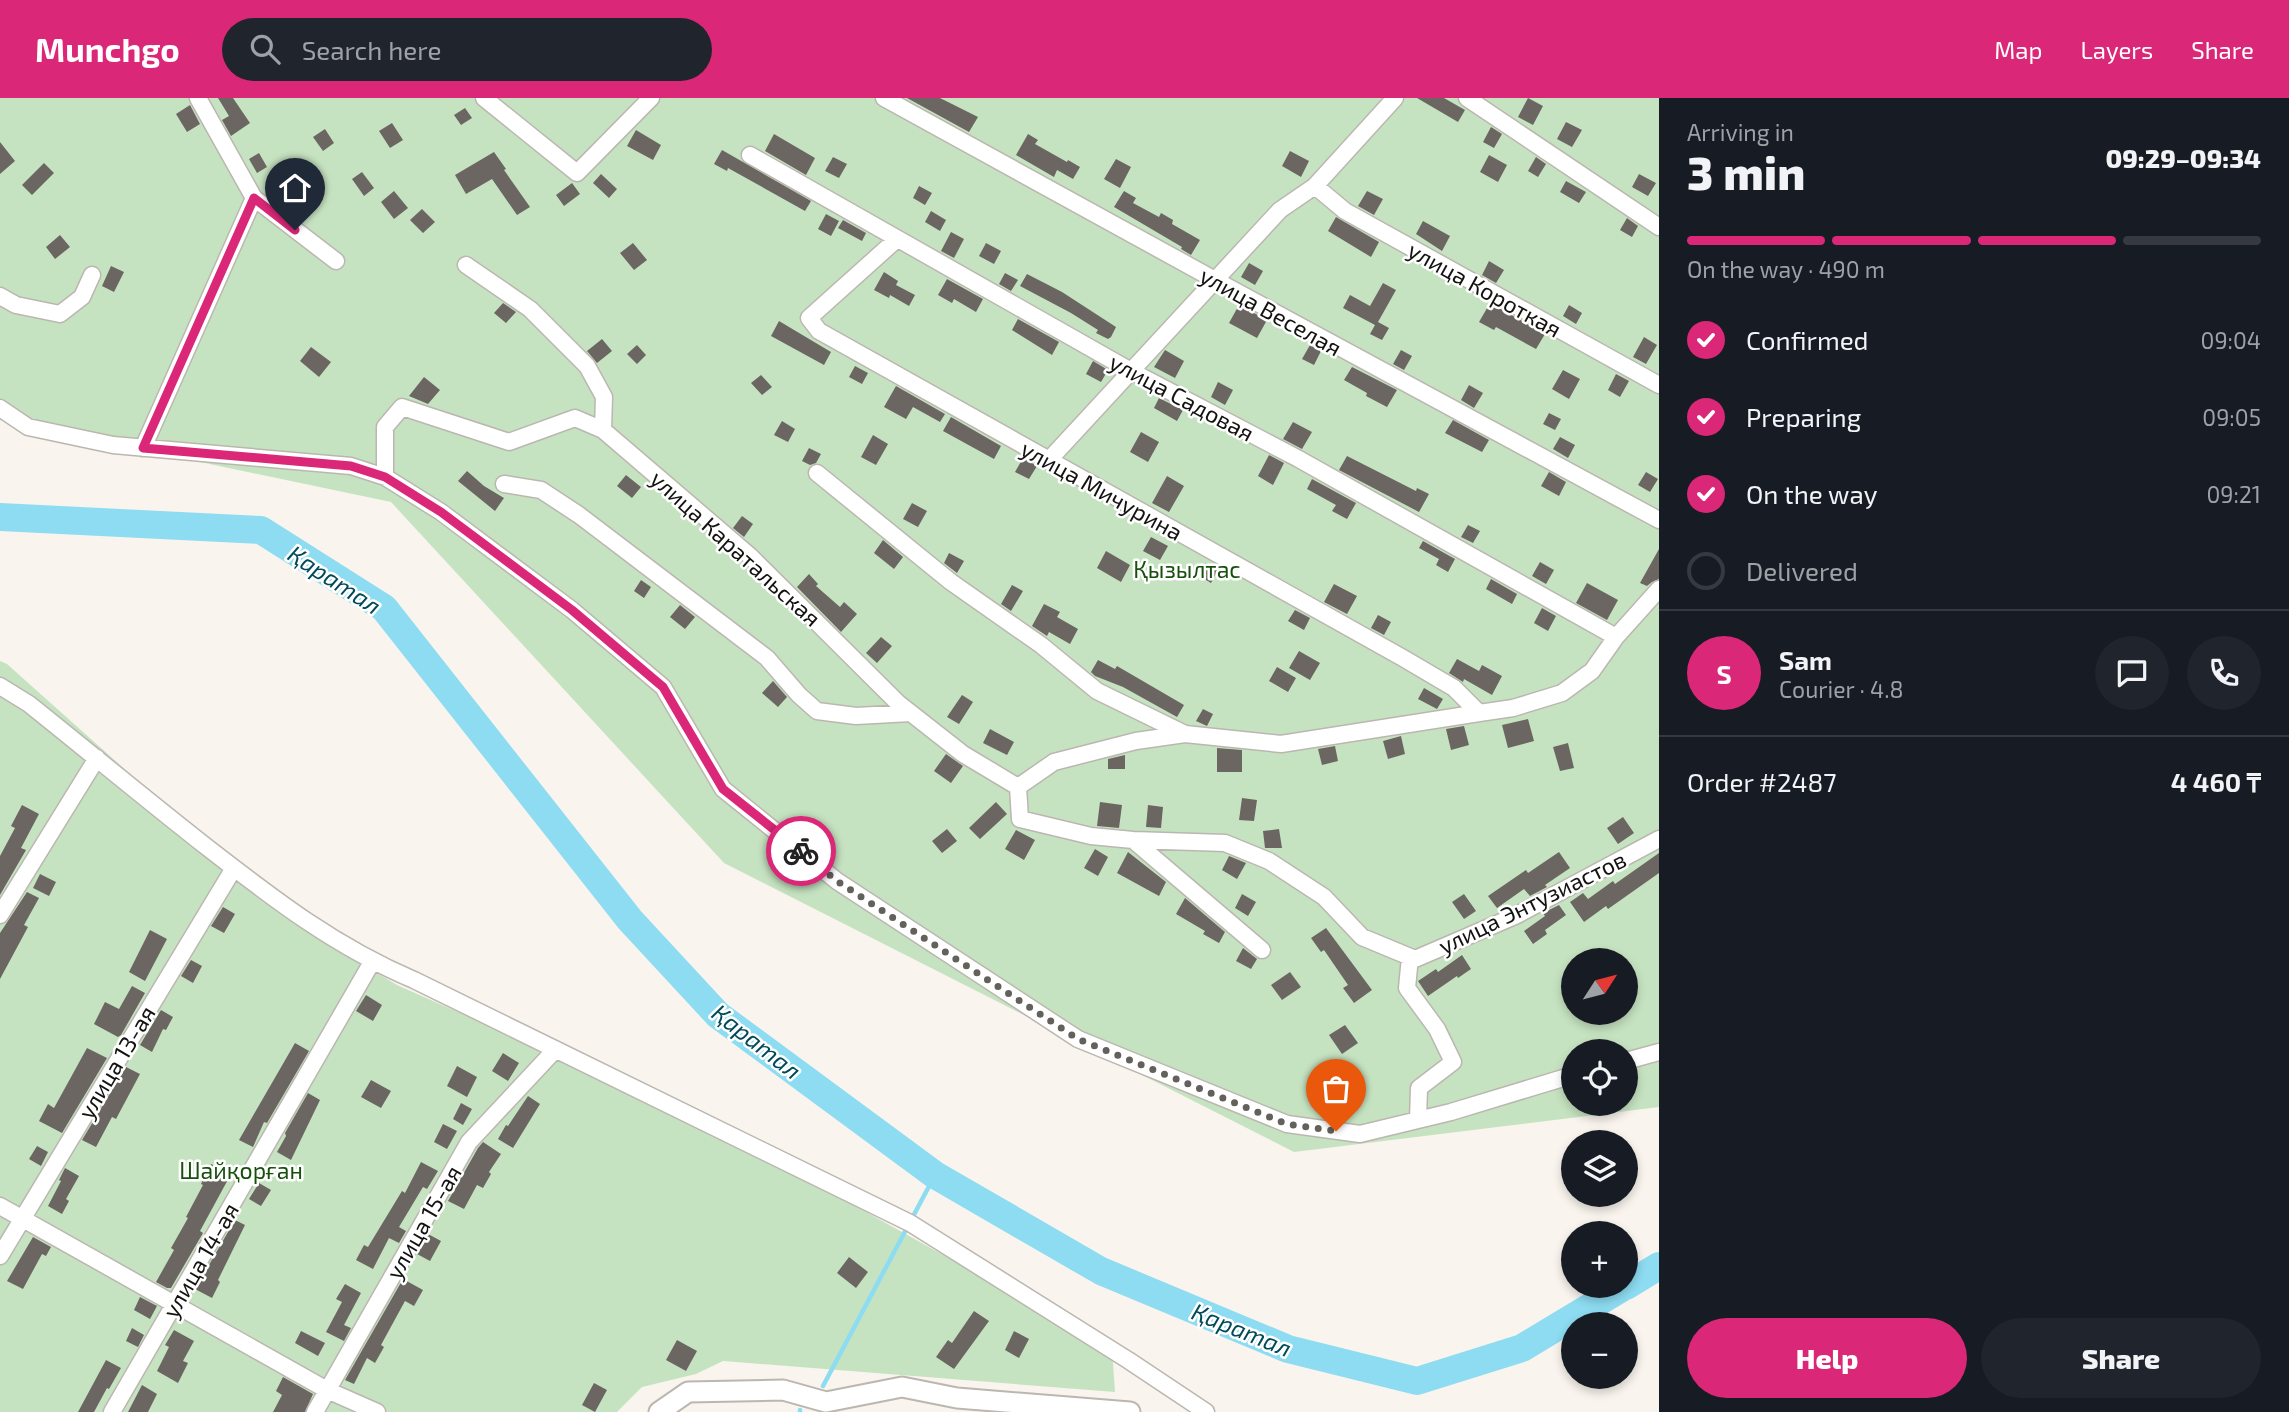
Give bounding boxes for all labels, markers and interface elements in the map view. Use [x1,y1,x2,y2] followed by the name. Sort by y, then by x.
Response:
[222,18,712,81] search box
[35,29,180,69] text: Munchgo
[246,30,284,68] icon: search
[302,34,441,65] text: Search here
[1994,35,2042,64] text: Map
[2080,35,2153,64] text: Layers
[2191,35,2254,64] text: Share
[1687,118,1794,146] text: Arriving in
[2105,142,2261,173] text: 09:29–09:34
[1687,144,1805,199] text: 3 min
[265,158,325,230] pin
[276,169,314,207] icon: home
[1403,235,1567,344] street label: улица Короткая
[1687,255,1885,283] text: On the way · 490 m
[1195,261,1347,362] street label: улица Веселая
[1687,321,1725,359] icon: check
[1746,324,1869,355] text: Confirmed
[2201,326,2261,354] text: 09:04
[1104,347,1259,448] street label: улица Садовая
[1687,398,1725,436] icon: check
[1746,401,1861,432] text: Preparing
[2202,403,2261,431] text: 09:05
[1016,434,1188,547] street label: улица Мичурина
[644,464,827,633] street label: улица Каратальская
[1687,475,1725,513] icon: check
[1746,478,1877,509] text: On the way
[2206,480,2261,508] text: 09:21
[283,538,387,620] water label: Қаратал
[1133,555,1241,583] park label: Қызылтас
[1746,555,1858,586] text: Delivered
[2095,636,2169,710] button: chat
[2187,636,2261,710] button: phone
[1779,644,1832,675] text: Sam
[1716,658,1732,689] text: S
[1779,675,1903,703] text: Courier · 4.8
[1687,766,1837,797] text: Order #2487
[2171,766,2261,797] text: 4 460 ₸
[766,816,836,886] courier
[782,832,820,870] icon: bike
[1434,844,1631,961] street label: улица Энтузиастов
[1561,948,1638,1026] north arrow
[1561,948,1638,1389] map controls
[707,997,807,1085] water label: Қаратал
[71,1000,162,1124] street label: улица 13-ая
[1561,1039,1638,1116] button: locate
[1306,1059,1366,1131] pin
[1317,1070,1355,1108] icon: bag
[1561,1130,1638,1207] button: layers
[179,1156,303,1184] park label: Шайқорған
[379,1160,468,1284] street label: улица 15-ая
[156,1197,245,1323] street label: улица 14-ая
[1561,1221,1638,1298] button: +
[1188,1296,1296,1362] water label: Қаратал
[1561,1312,1638,1389] button: −
[1687,1318,1967,1398] button: Help
[1981,1318,2261,1398] button: Share

